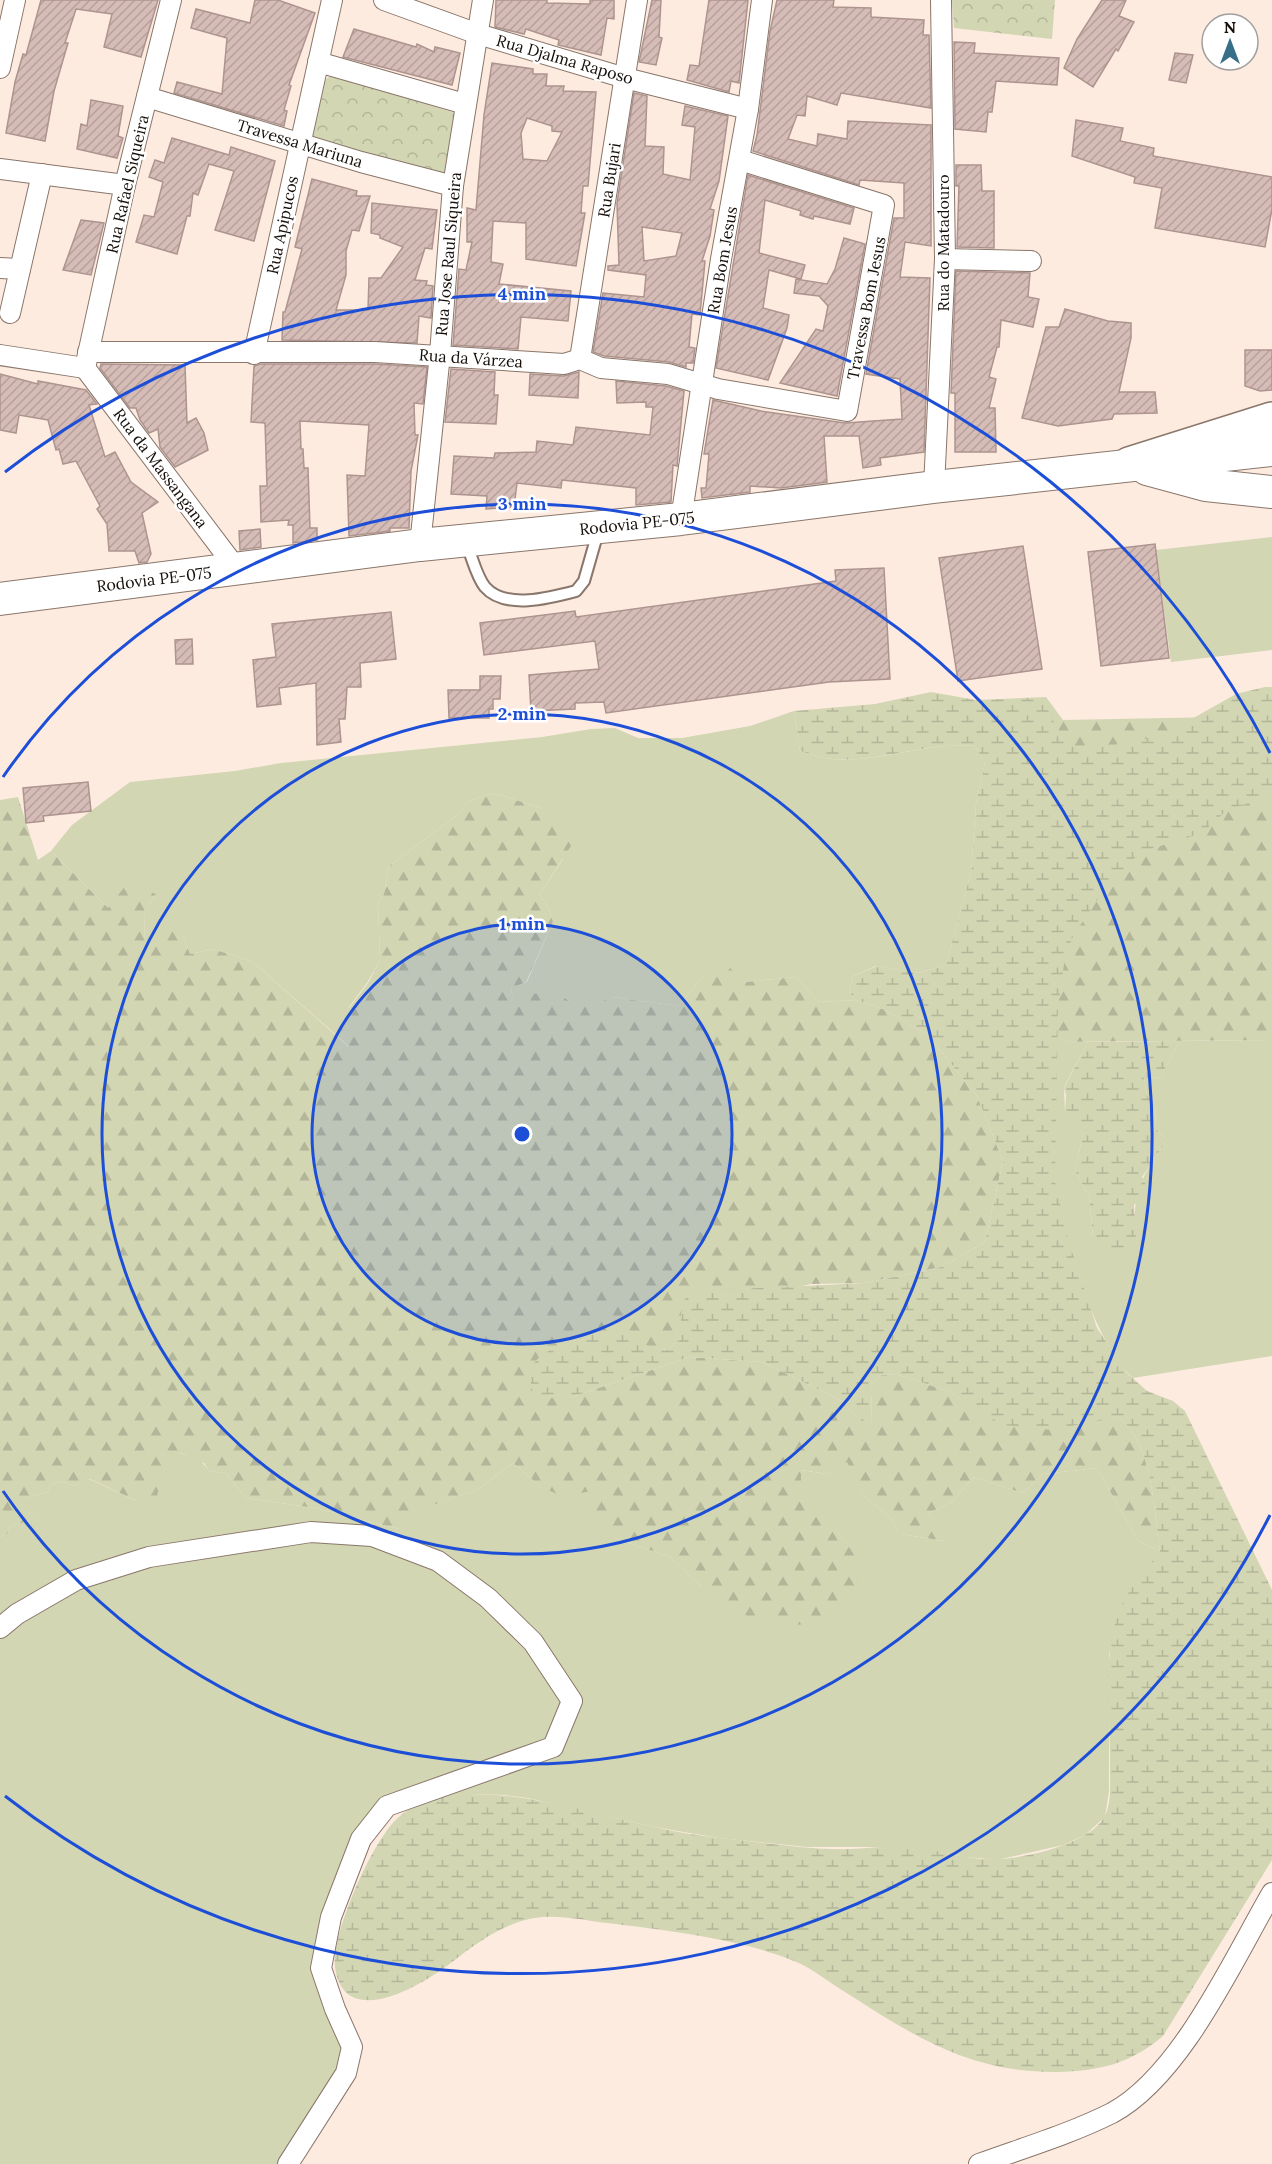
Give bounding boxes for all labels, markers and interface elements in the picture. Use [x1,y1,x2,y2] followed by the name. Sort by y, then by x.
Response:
[1200,12,1260,72] north arrow
[1224,17,1236,37] text: N
[494,30,636,88] street label: Rua Djalma Raposo
[101,113,153,255] street label: Rua Rafael Siqueira
[235,114,365,172] street label: Travessa Mariuna
[593,141,625,219] street label: Rua Bujari
[431,171,465,337] street label: Rua Jose Raul Siqueira
[262,174,302,276] street label: Rua Apipucos
[933,174,953,312] street label: Rua do Matadouro
[703,205,741,315] street label: Rua Bom Jesus
[842,235,890,381] street label: Travessa Bom Jesus
[498,282,547,305] text: 4 min
[418,344,524,372] street label: Rua da Várzea
[109,404,213,532] street label: Rua da Massangana
[498,492,547,515] text: 3 min
[578,507,696,539] street label: Rodovia PE-075
[95,562,213,596] street label: Rodovia PE-075
[498,702,547,725] text: 2 min
[499,912,545,935] text: 1 min
[512,1124,532,1144] centre of rings

